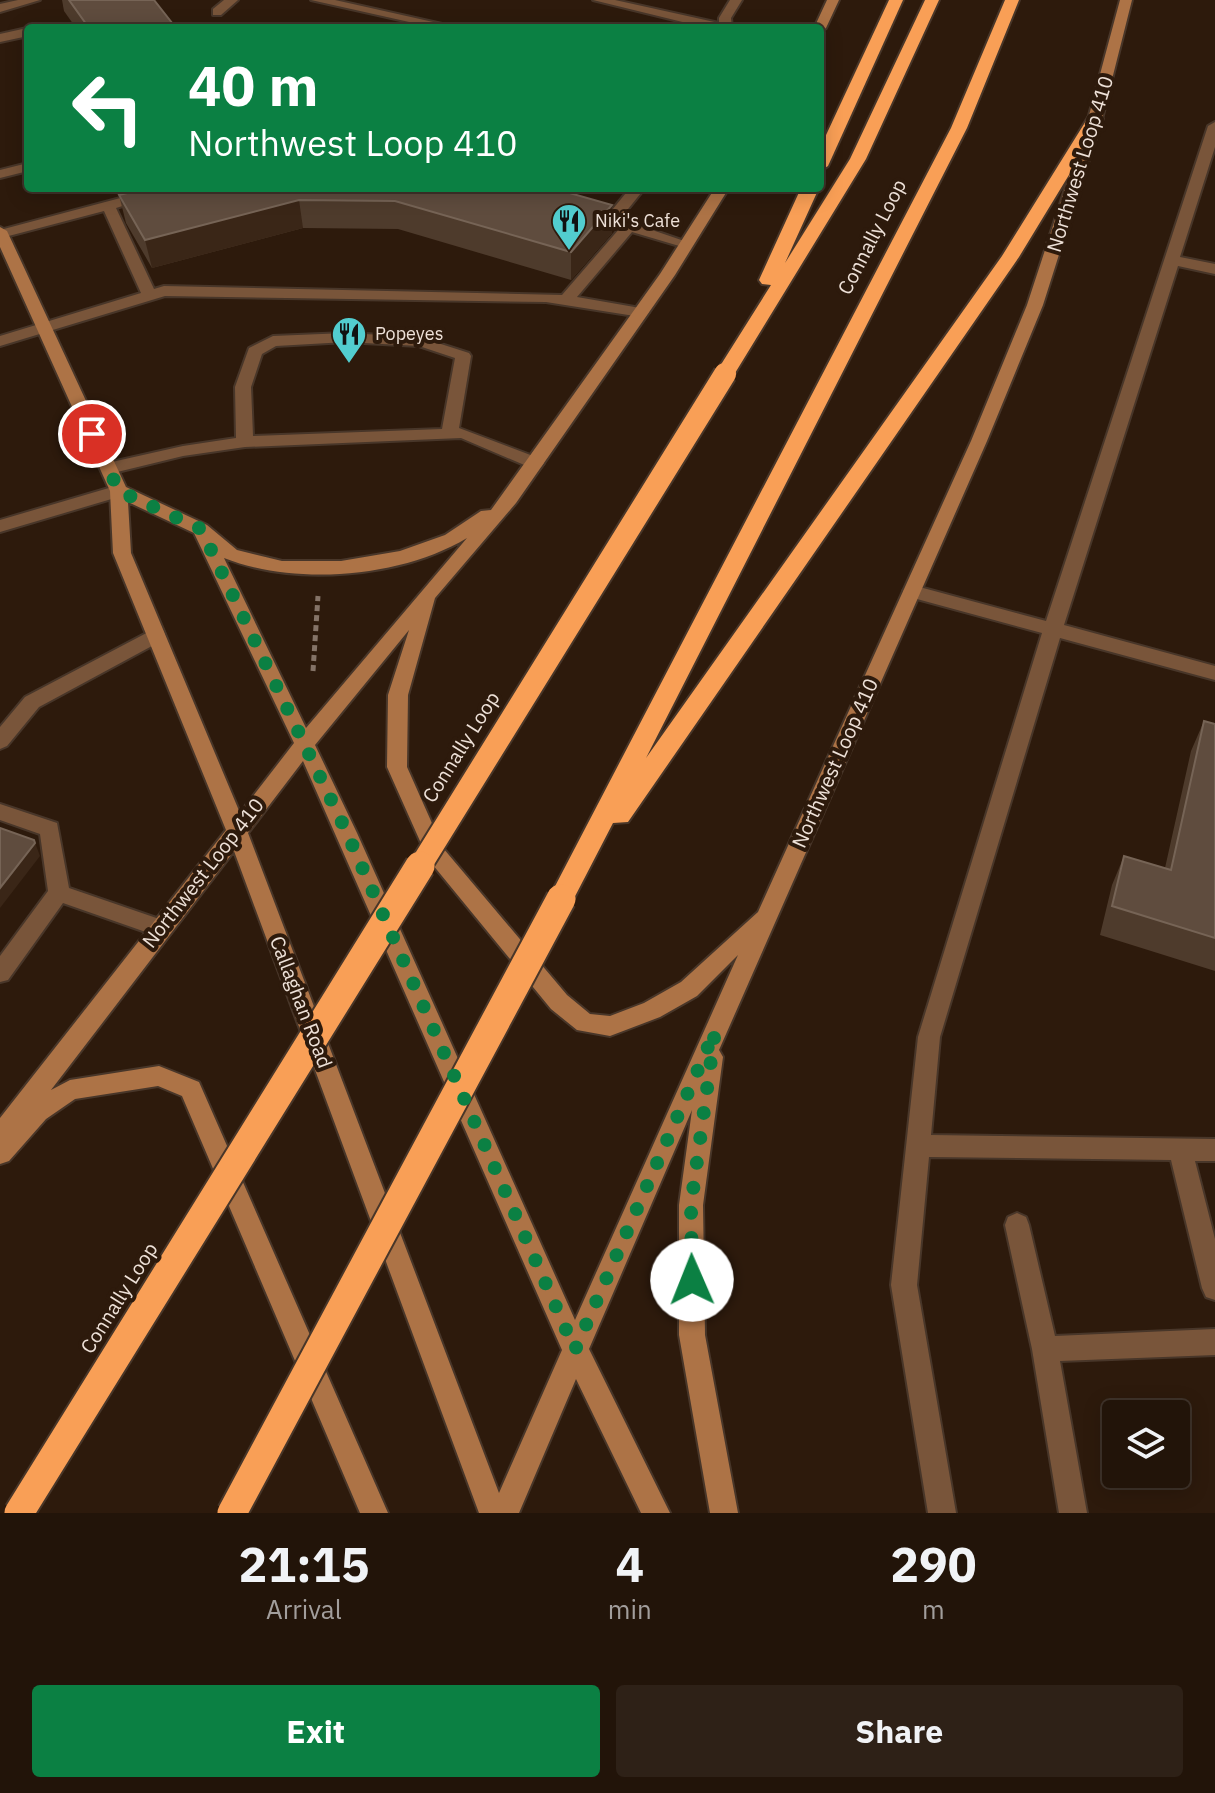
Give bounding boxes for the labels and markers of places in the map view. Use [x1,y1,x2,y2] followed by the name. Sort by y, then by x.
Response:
[550,202,588,252] restaurant icon: Niki's Cafe
[595,209,680,232] place label: Niki's Cafe
[330,315,368,365] restaurant icon: Popeyes
[375,322,443,345] place label: Popeyes
[58,400,126,468] pin

